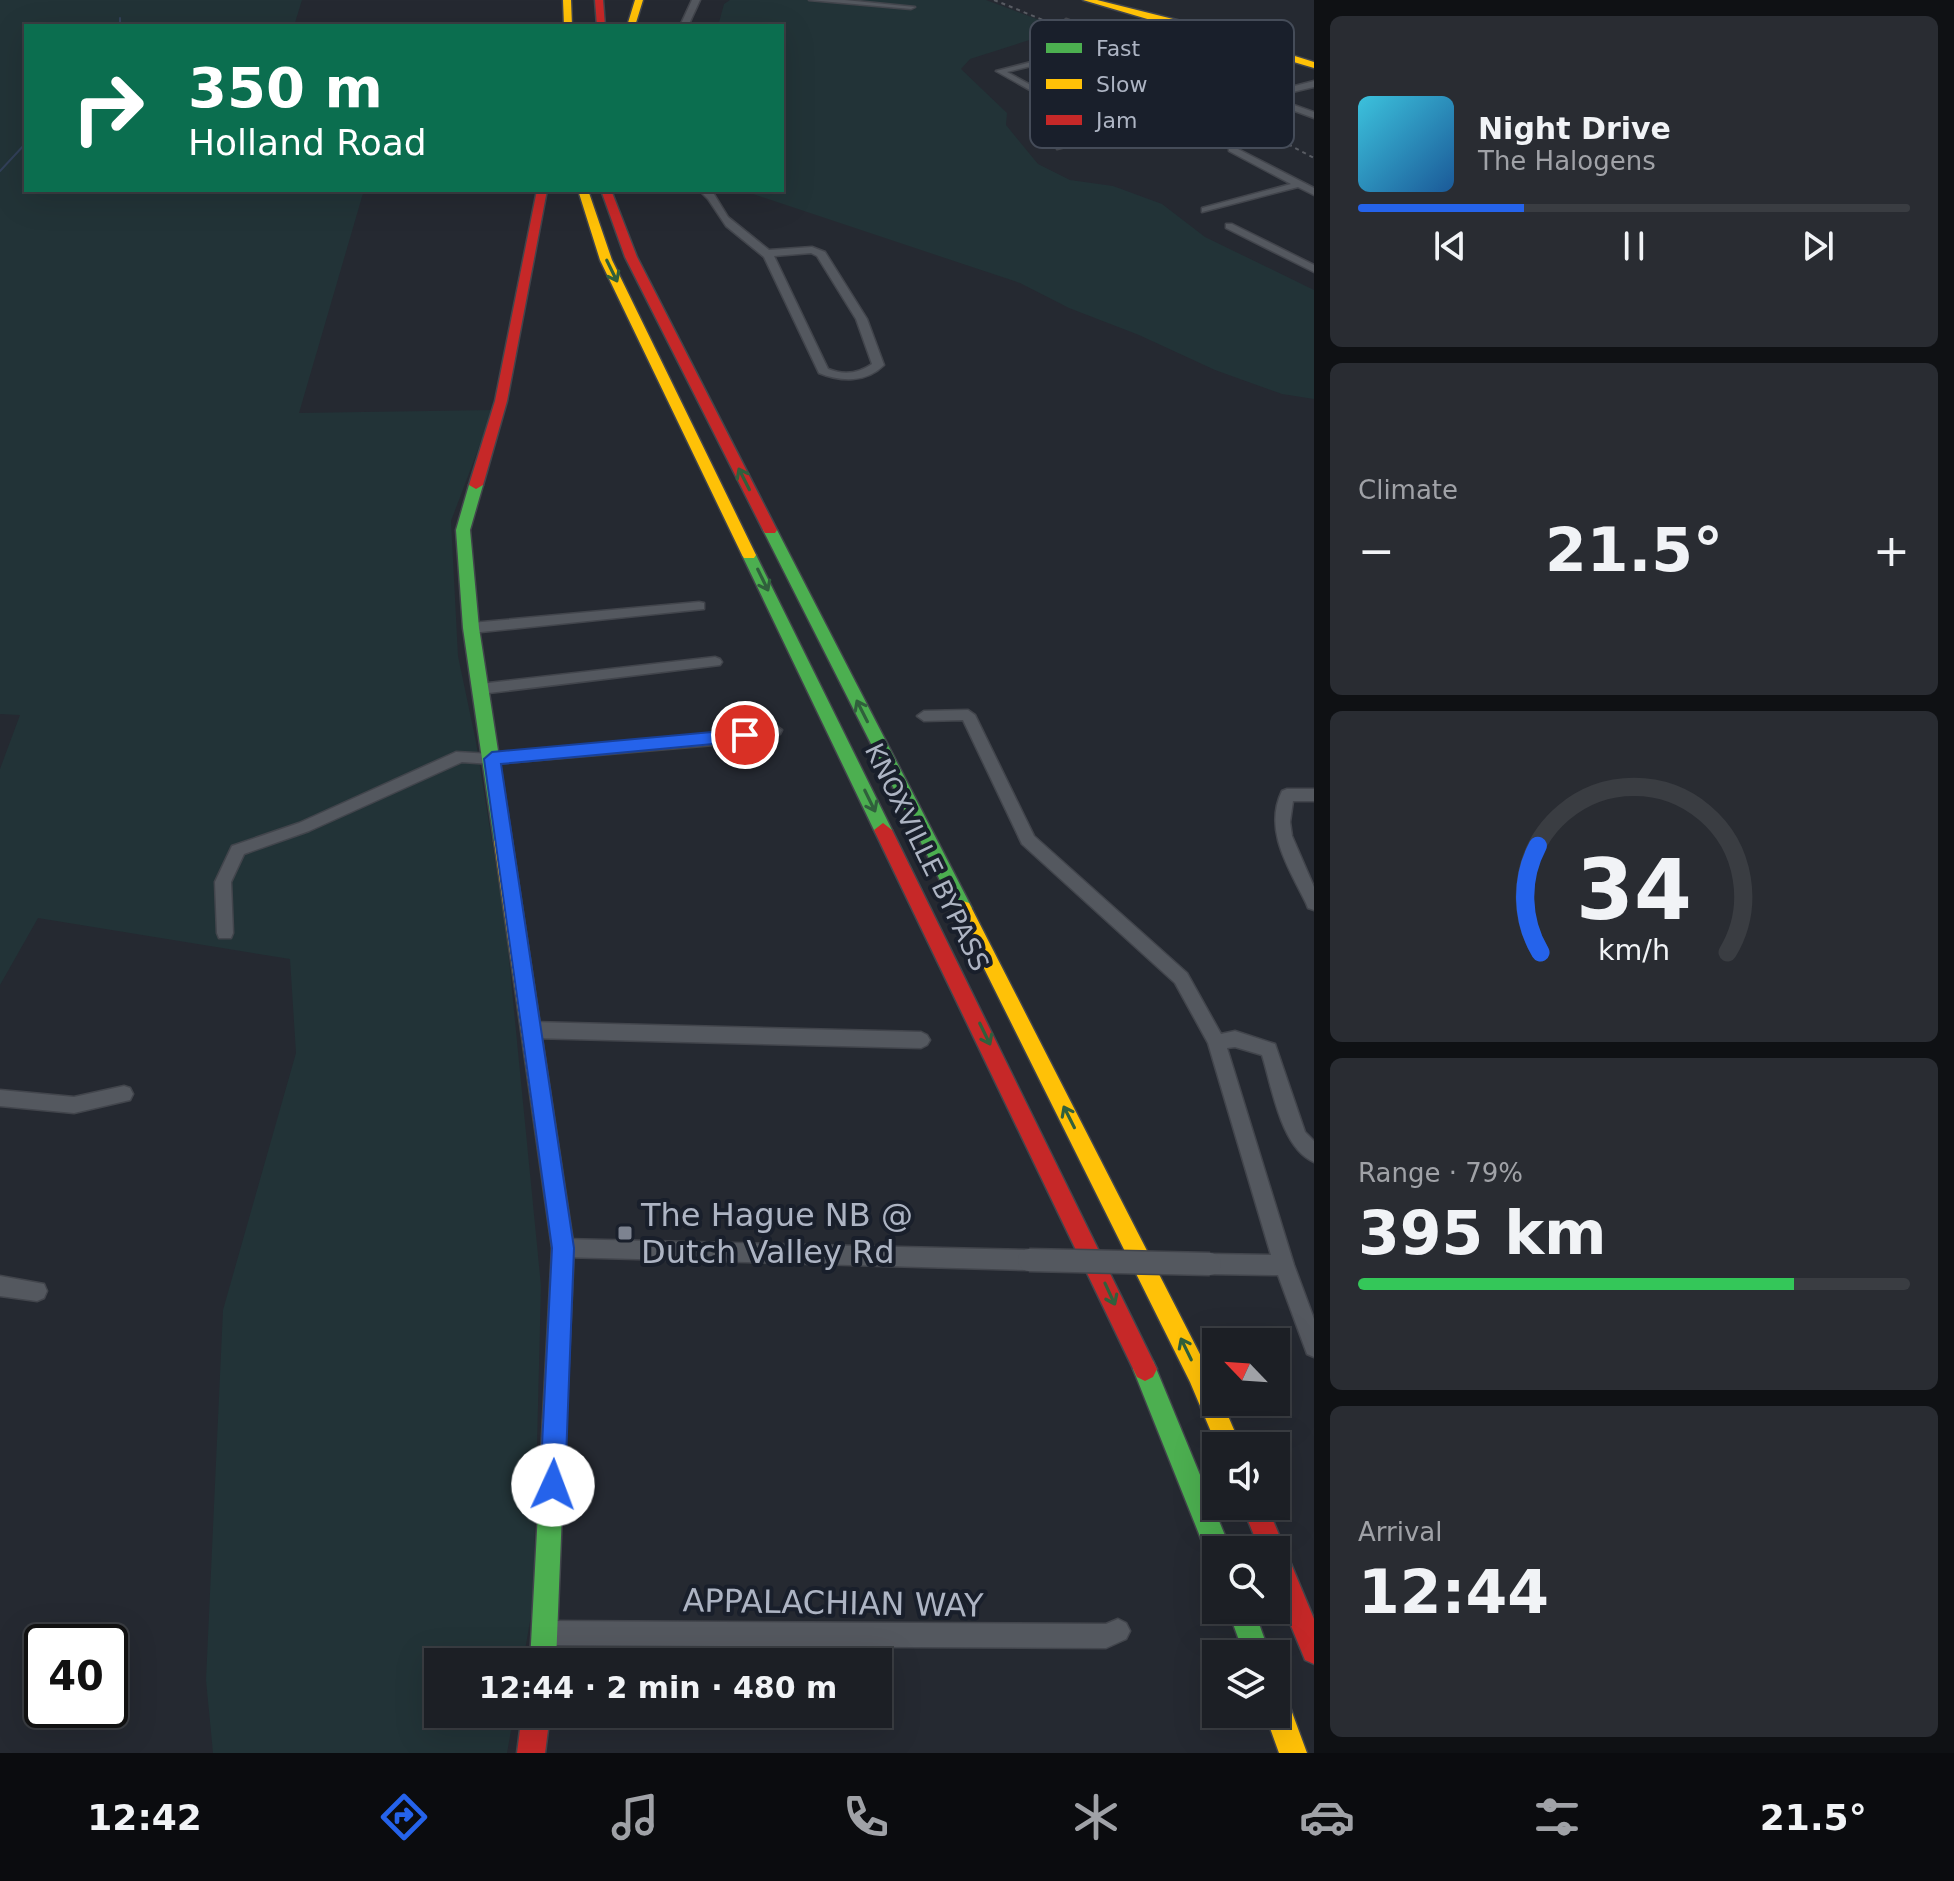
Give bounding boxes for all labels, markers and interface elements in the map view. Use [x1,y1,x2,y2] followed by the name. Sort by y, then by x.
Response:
[1030,20,1294,148] legend
[1096,36,1141,61] text: Fast
[188,55,383,120] text: 350 m
[56,56,160,160] icon: right
[1096,72,1148,97] text: Slow
[1094,108,1137,133] text: Jam
[1478,111,1671,146] text: Night Drive
[188,122,427,163] text: Holland Road
[1478,146,1656,176] text: The Halogens
[1428,224,1472,268] icon: previous
[1612,224,1656,268] icon: pause
[1796,224,1840,268] icon: next
[605,259,620,283] one-way arrow
[736,467,751,491] one-way arrow
[1358,475,1458,505] text: Climate
[1545,515,1723,585] text: 21.5°
[1358,525,1395,576] text: −
[1873,525,1910,576] text: +
[756,568,771,592] one-way arrow
[853,699,869,723] one-way arrow
[711,701,779,769] pin
[723,713,767,757] icon: arrive
[859,738,995,976] street label: KNOXVILLE BYPASS
[863,788,879,812] one-way arrow
[1576,841,1692,938] text: 34
[1598,933,1670,967] text: km/h
[978,1022,993,1046] one-way arrow
[1061,1105,1077,1129] one-way arrow
[1358,1158,1523,1188] text: Range · 79%
[640,1196,913,1271] place label: The Hague NB @ Dutch Valley Rd
[1358,1198,1607,1268] text: 395 km
[616,1224,634,1242] marker: The Hague NB @ Dutch Valley Rd
[1103,1281,1118,1305] one-way arrow
[1202,1328,1290,1416] north arrow
[1202,1328,1290,1728] map controls
[1178,1338,1193,1362] one-way arrow
[1202,1432,1290,1520] button: sound
[511,1443,595,1527] position arrow
[1358,1517,1442,1547] text: Arrival
[1202,1536,1290,1624] button: search
[1358,1557,1549,1627] text: 12:44
[682,1581,984,1625] street label: APPALACHIAN WAY
[24,1624,128,1728] speed limit sign: 40
[1202,1640,1290,1728] button: layers
[479,1670,837,1705] text: 12:44 · 2 min · 480 m
[376,1789,432,1845] icon: directions
[607,1789,663,1845] icon: music
[838,1789,894,1845] icon: phone
[1068,1789,1124,1845] icon: climate
[1299,1789,1355,1845] icon: car
[1529,1789,1585,1845] icon: filters
[87,1797,202,1838] text: 12:42
[1760,1797,1867,1838] text: 21.5°

